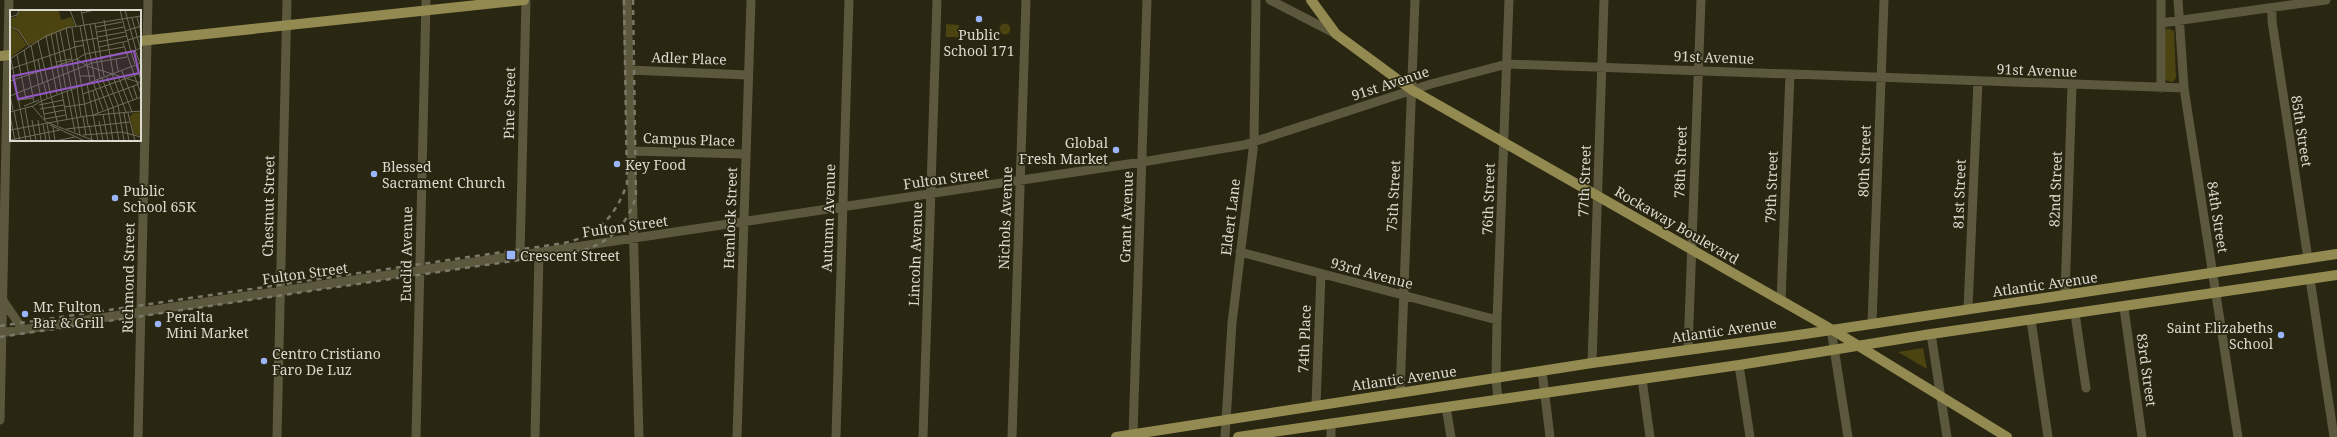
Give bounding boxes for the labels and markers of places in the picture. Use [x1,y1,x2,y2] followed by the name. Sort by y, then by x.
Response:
[974,14,984,24] marker: Public School 171
[943,25,1015,60] place label: Public School 171
[1019,133,1109,168] place label: Global Fresh Market
[1111,145,1121,155] marker: Global Fresh Market
[625,155,686,174] place label: Key Food
[382,157,506,192] place label: Blessed Sacrament Church
[612,159,622,169] marker: Key Food
[369,169,379,179] marker: Blessed Sacrament Church
[123,181,196,216] place label: Public School 65K
[110,193,120,203] marker: Public School 65K
[520,246,620,265] place label: Crescent Street
[505,249,517,261] marker: Crescent Street
[33,297,105,332] place label: Mr. Fulton Bar & Grill
[166,307,249,342] place label: Peralta Mini Market
[20,309,30,319] marker: Mr. Fulton Bar & Grill
[2167,318,2274,353] place label: Saint Elizabeths School
[153,319,163,329] marker: Peralta Mini Market
[2276,330,2286,340] marker: Saint Elizabeths School
[272,344,381,379] place label: Centro Cristiano Faro De Luz
[259,356,269,366] marker: Centro Cristiano Faro De Luz

